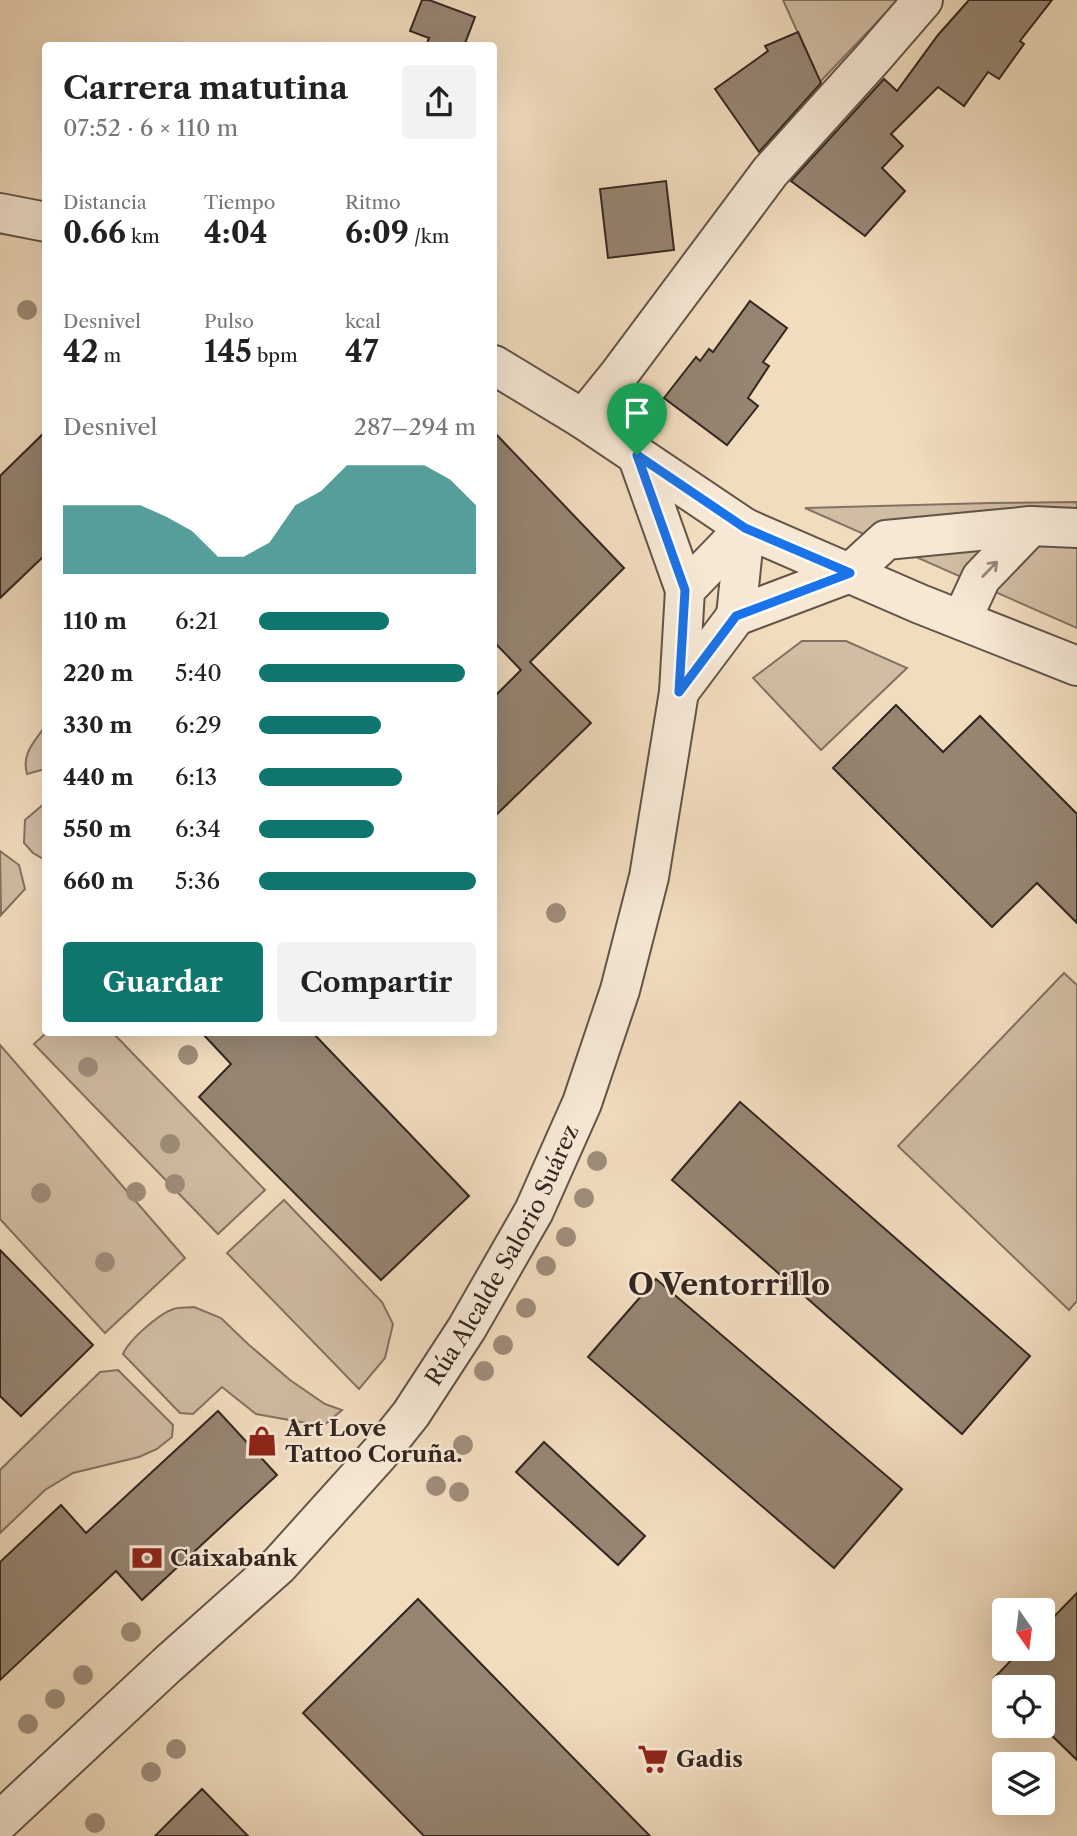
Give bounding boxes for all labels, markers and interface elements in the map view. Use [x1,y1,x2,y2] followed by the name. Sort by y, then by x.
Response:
[402,65,476,139] button: share
[63,68,348,107] text: Carrera matutina
[63,114,238,142] text: 07:52 · 6 × 110 m
[63,191,147,214] text: Distancia
[204,191,275,214] text: Tiempo
[345,191,401,214] text: Ritmo
[63,214,126,251] text: 0.66
[204,214,268,251] text: 4:04
[345,214,409,251] text: 6:09
[126,225,160,248] text: km
[409,225,449,248] text: /km
[63,310,141,333] text: Desnivel
[204,310,254,333] text: Pulso
[345,310,381,333] text: kcal
[63,333,99,370] text: 42
[204,333,252,370] text: 145
[345,333,378,370] text: 47
[99,344,121,367] text: m
[252,344,298,367] text: bpm
[607,383,667,455] pin
[618,394,656,432] icon: arrive
[63,413,157,441] text: Desnivel
[354,413,476,441] text: 287–294 m
[982,560,999,577] one-way arrow
[63,607,127,635] text: 110 m
[175,607,218,635] text: 6:21
[63,659,134,687] text: 220 m
[175,659,222,687] text: 5:40
[63,711,132,739] text: 330 m
[175,711,222,739] text: 6:29
[63,763,134,791] text: 440 m
[175,763,217,791] text: 6:13
[63,815,132,843] text: 550 m
[175,815,221,843] text: 6:34
[63,867,134,895] text: 660 m
[175,867,220,895] text: 5:36
[63,942,263,1022] button: Guardar
[277,942,476,1022] button: Compartir
[419,1120,585,1391] street label: Rúa Alcalde Salorio Suárez
[628,1266,830,1303] district label: O Ventorrillo
[284,1414,463,1468] place label: Art Love Tattoo Coruña.
[245,1424,279,1458] shop icon: Art Love Tattoo Coruña.
[130,1541,164,1575] bank icon: Caixabank
[170,1544,298,1572] place label: Caixabank
[992,1598,1055,1661] north arrow
[992,1598,1055,1815] map controls
[992,1675,1055,1738] button: locate
[636,1742,670,1776] supermarket icon: Gadis
[676,1745,743,1773] place label: Gadis
[992,1752,1055,1815] button: layers

